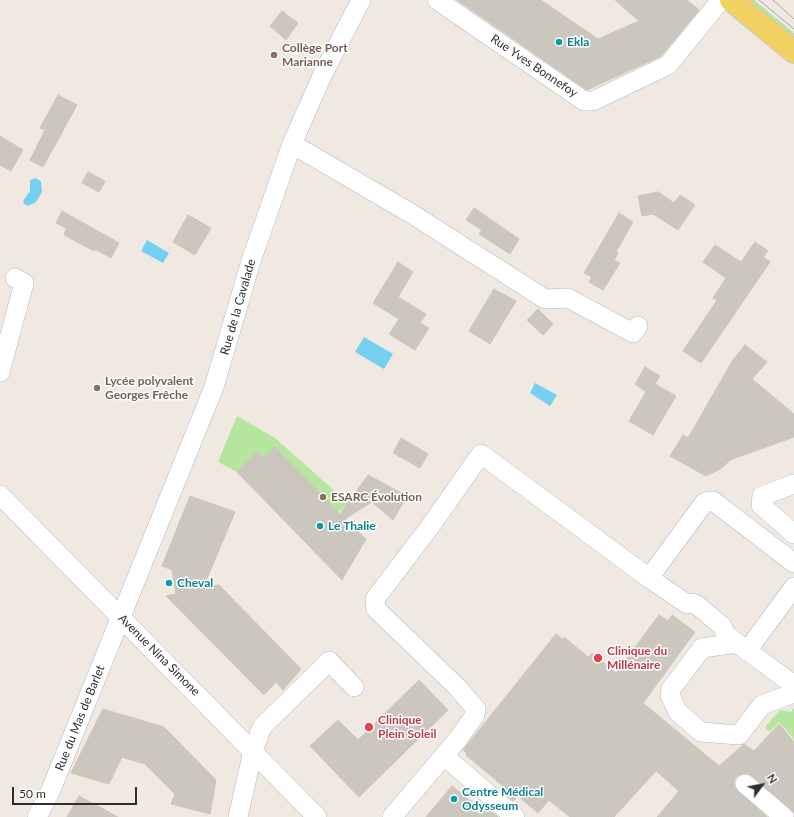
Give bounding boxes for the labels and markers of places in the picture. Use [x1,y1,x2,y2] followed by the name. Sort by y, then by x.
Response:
[567,35,589,49] place label: Ekla
[554,37,564,47] marker: Ekla
[282,41,348,69] place label: Collège Port Marianne
[269,50,279,60] marker: Collège Port Marianne
[105,374,194,402] place label: Lycée polyvalent Georges Frêche
[92,383,102,393] marker: Lycée polyvalent Georges Frêche
[331,490,422,504] place label: ESARC Évolution
[318,492,328,502] marker: ESARC Évolution
[328,519,376,533] place label: Le Thalie
[315,521,325,531] marker: Le Thalie
[177,576,213,590] place label: Cheval
[164,578,174,588] marker: Cheval
[607,644,667,672] place label: Clinique du Millénaire
[592,652,604,664] marker: Clinique du Millénaire
[378,713,436,741] place label: Clinique Plein Soleil
[363,721,375,733] marker: Clinique Plein Soleil
[462,785,543,813] place label: Centre Médical Odysseum
[449,794,459,804] marker: Centre Médical Odysseum

